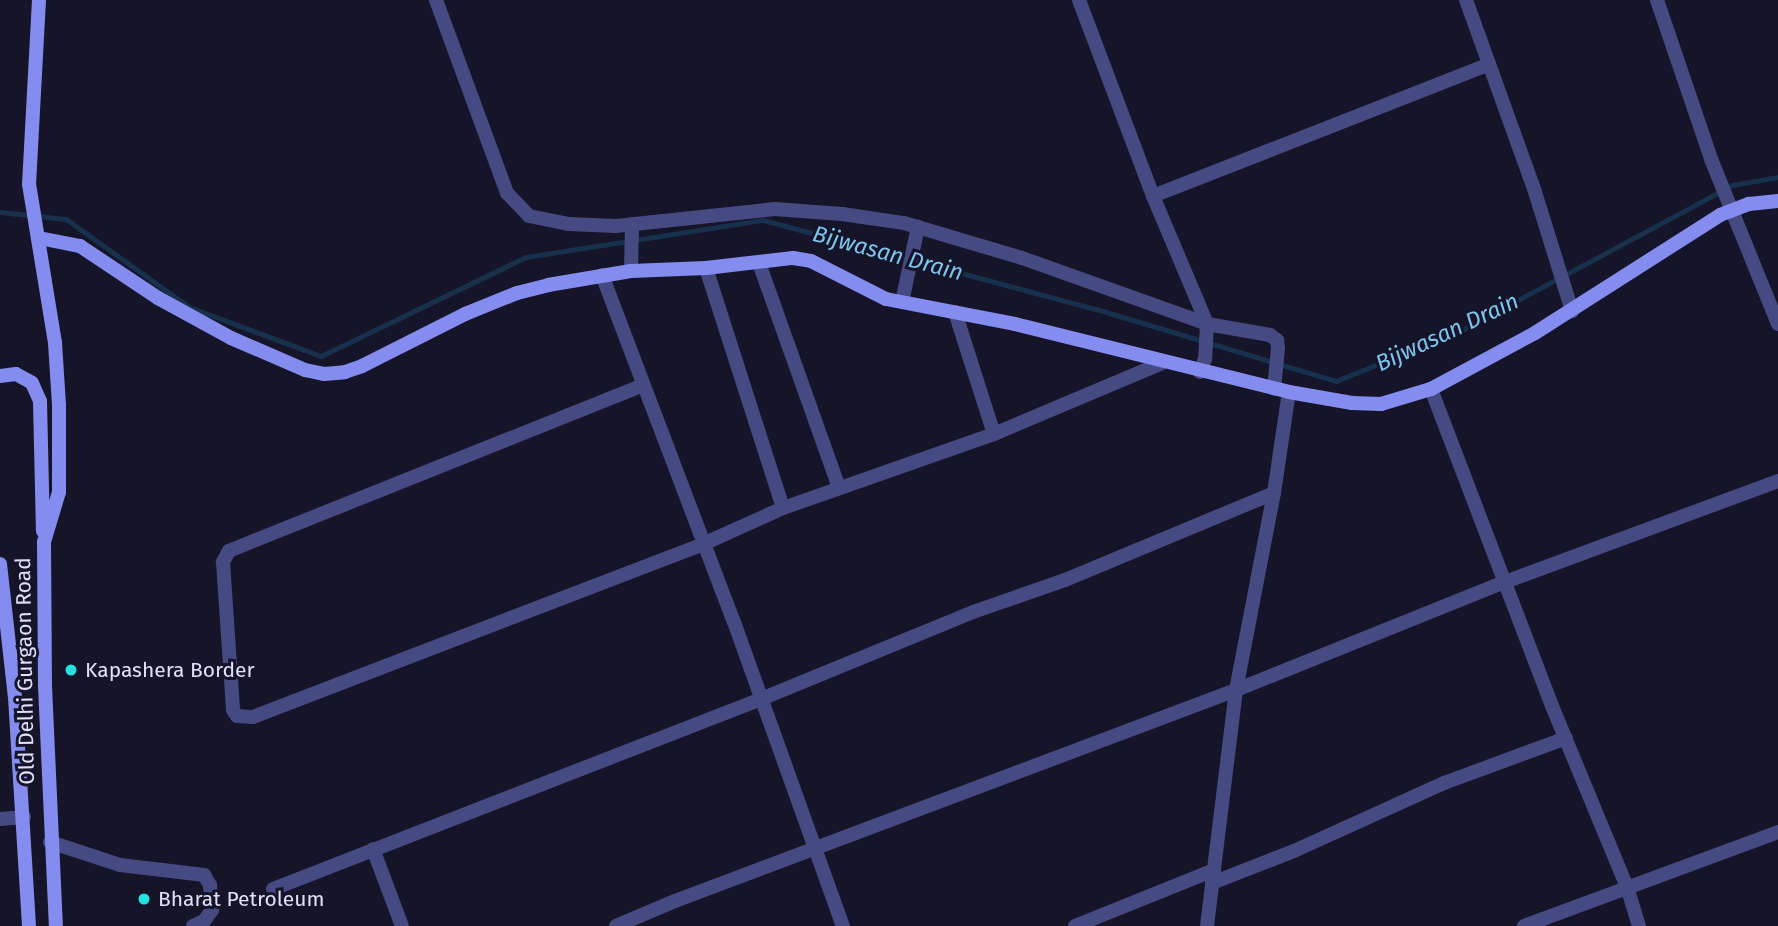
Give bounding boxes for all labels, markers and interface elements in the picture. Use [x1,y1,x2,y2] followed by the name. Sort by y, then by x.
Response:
[810,220,966,286] water label: Bijwasan Drain
[1371,287,1523,377] water label: Bijwasan Drain
[10,557,40,785] street label: Old Delhi Gurgaon Road
[85,657,255,683] place label: Kapashera Border
[63,662,79,678] marker: Kapashera Border
[158,886,324,912] place label: Bharat Petroleum
[136,891,152,907] marker: Bharat Petroleum

